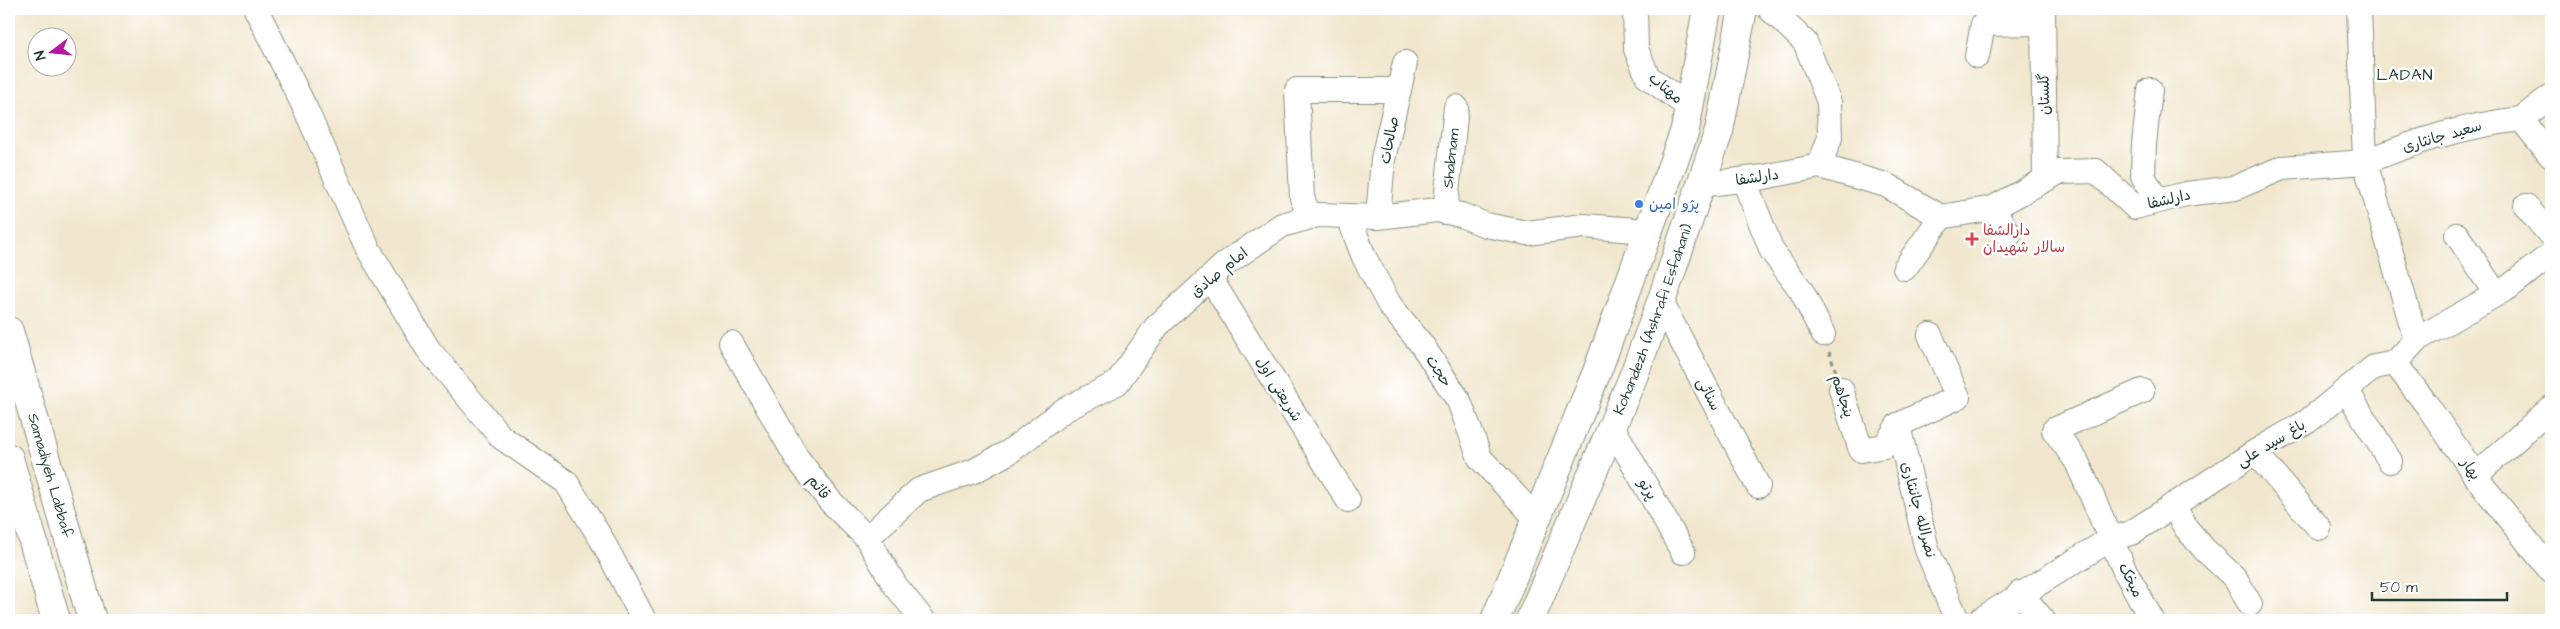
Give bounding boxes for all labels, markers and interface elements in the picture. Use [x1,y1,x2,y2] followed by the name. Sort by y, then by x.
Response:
[28,28,78,78] north arrow
[30,48,51,62] text: N
[2377,64,2433,86] district label: LADAN
[1644,68,1687,109] street label: مهتاب
[2034,73,2055,115] street label: گلستان
[1375,114,1404,166] street label: صالحات
[2400,115,2484,158] street label: سعید جانثاری
[1438,127,1465,189] street label: Shabnam
[1734,164,1780,191] street label: دارلشفا
[2145,184,2193,215] street label: دارلشفا
[1649,194,1699,215] place label: پژو امین
[1633,198,1645,210] marker: پژو امین
[1983,220,2065,258] place label: دارالشفا سالار شهیدان
[1608,221,1698,418] street label: Kohandezh (Ashrafi Esfahani)
[1965,232,1979,246] marker: دارالشفا سالار شهیدان
[1186,243,1253,302] street label: امام صادق
[1420,351,1457,391] street label: حجت
[1250,353,1307,426] street label: شریعتی اول
[1825,372,1859,421] street label: پنجاهم
[1691,374,1726,415] street label: سنائی
[22,411,78,540] street label: Samadiyeh Labbaf
[2233,415,2310,472] street label: باغ سید علی
[2455,453,2486,485] street label: بهار
[1896,459,1942,561] street label: نصرالله جاننثاری
[802,471,835,505] street label: قائم
[1633,474,1662,504] street label: پرتو
[2113,559,2148,601] street label: میخک
[2372,569,2508,601] scale bar
[2380,577,2418,598] text: 50 m

